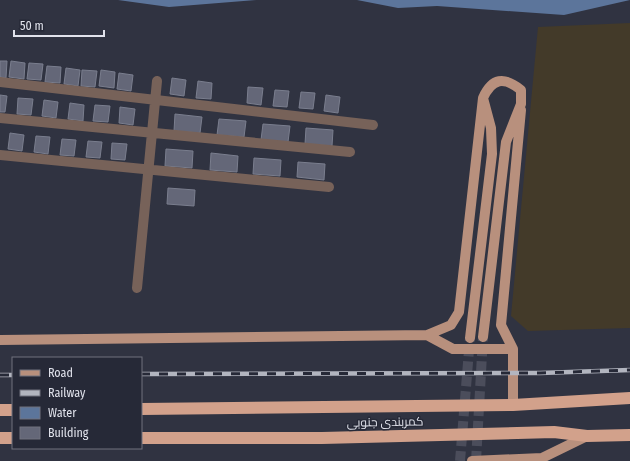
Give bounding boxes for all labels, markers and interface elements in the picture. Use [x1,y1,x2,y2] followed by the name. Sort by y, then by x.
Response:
[14,12,104,38] scale bar
[20,19,44,33] text: 50 m
[12,357,142,449] legend
[48,366,73,380] text: Road
[48,386,86,400] text: Railway
[48,406,77,420] text: Water
[346,414,424,430] street label: کمربندی جنوبی
[48,426,89,440] text: Building

